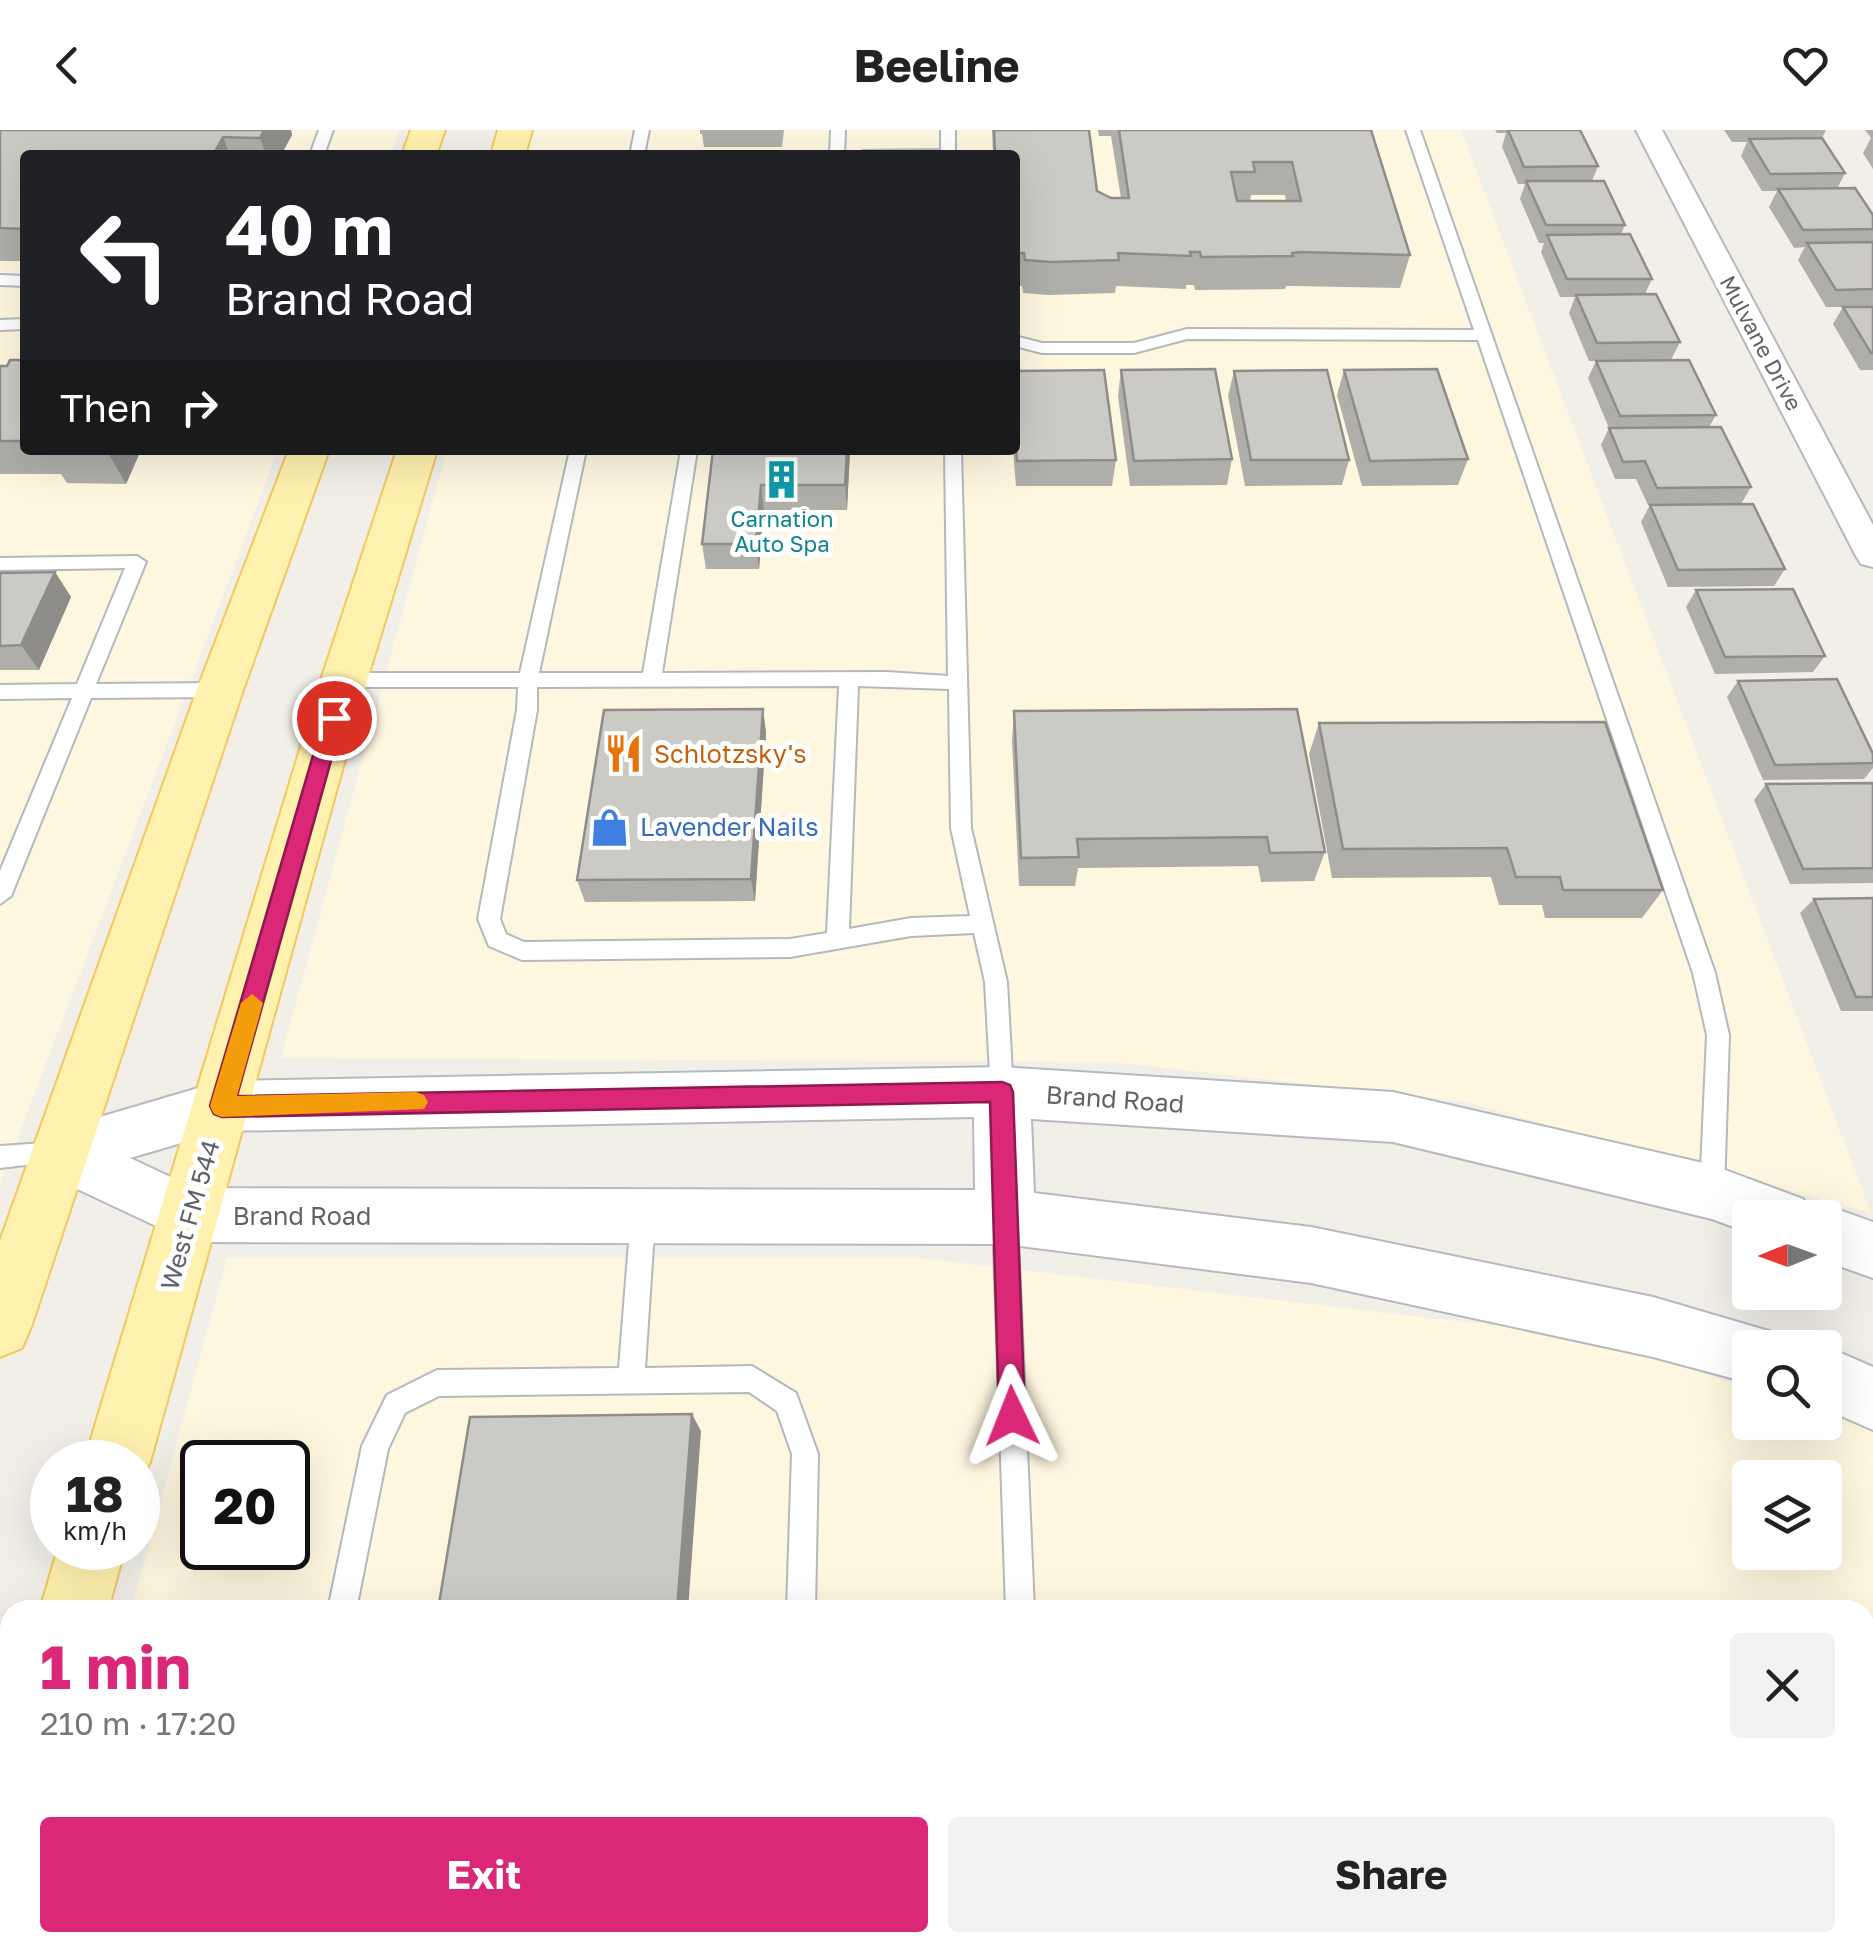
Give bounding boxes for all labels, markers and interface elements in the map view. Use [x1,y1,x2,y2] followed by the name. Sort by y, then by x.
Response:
[40,38,95,93] icon: back
[853,38,1020,92] text: Beeline
[1778,38,1833,93] icon: heart
[225,186,393,270] text: 40 m
[60,190,190,320] icon: left
[225,271,475,325] text: Brand Road
[1714,271,1808,415] street label: Mulvane Drive
[172,380,227,435] icon: right
[60,385,152,430] text: Then
[761,459,803,501] building icon: Carnation Auto Spa
[730,505,834,557] place label: Carnation Auto Spa
[292,676,377,761] pin
[307,691,362,746] icon: arrive
[603,733,645,775] restaurant icon: Schlotzsky's
[654,738,806,769] place label: Schlotzsky's
[589,806,631,848] shop icon: Lavender Nails
[640,811,818,842] place label: Lavender Nails
[1045,1078,1185,1119] street label: Brand Road
[153,1136,226,1293] street label: West FM 544
[233,1200,371,1231] street label: Brand Road
[1732,1200,1842,1310] north arrow
[1732,1200,1842,1570] map controls
[1732,1330,1842,1440] button: search
[960,1364,1064,1468] position arrow
[180,1440,310,1570] speed limit sign: 20
[1732,1460,1842,1570] button: layers
[66,1463,124,1523] text: 18
[63,1515,127,1546] text: km/h
[40,1630,191,1702] text: 1 min
[1730,1633,1835,1738] button: close
[40,1704,236,1742] text: 210 m · 17:20
[40,1817,928,1932] button: Exit
[948,1817,1835,1932] button: Share

